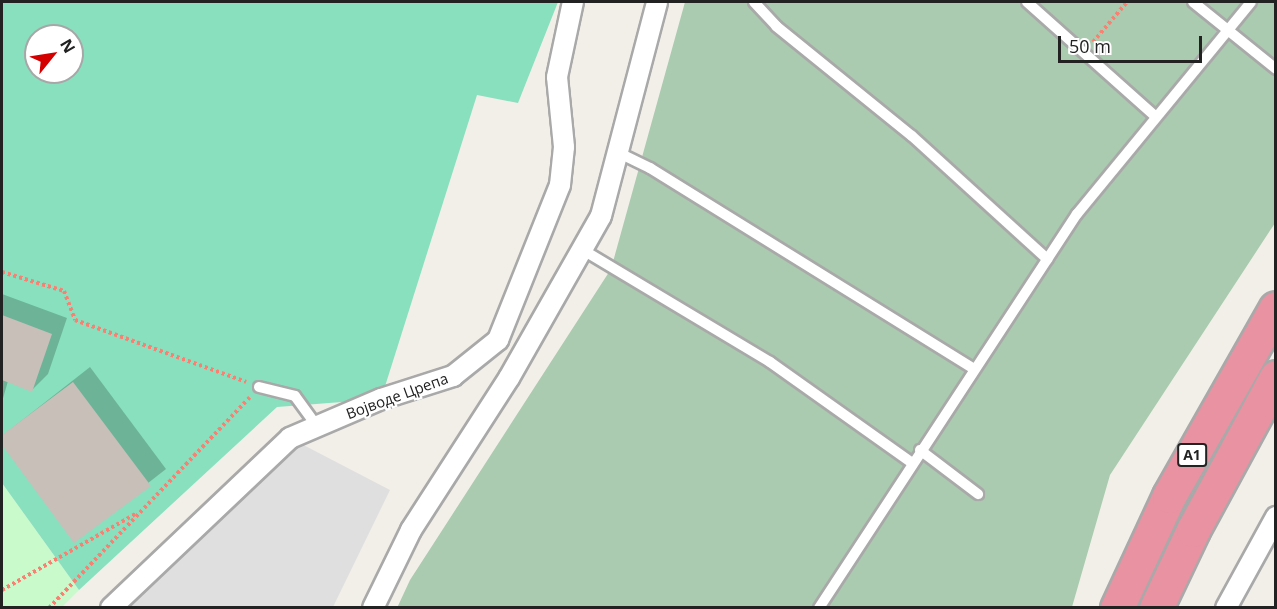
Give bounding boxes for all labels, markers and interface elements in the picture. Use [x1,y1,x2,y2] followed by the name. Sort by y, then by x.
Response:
[24,24,84,84] north arrow
[1061,24,1205,62] scale bar
[1069,34,1111,58] text: 50 m
[55,35,81,57] text: N
[343,369,451,423] street label: Војводе Црепа
[1177,444,1207,466] road number: A1

